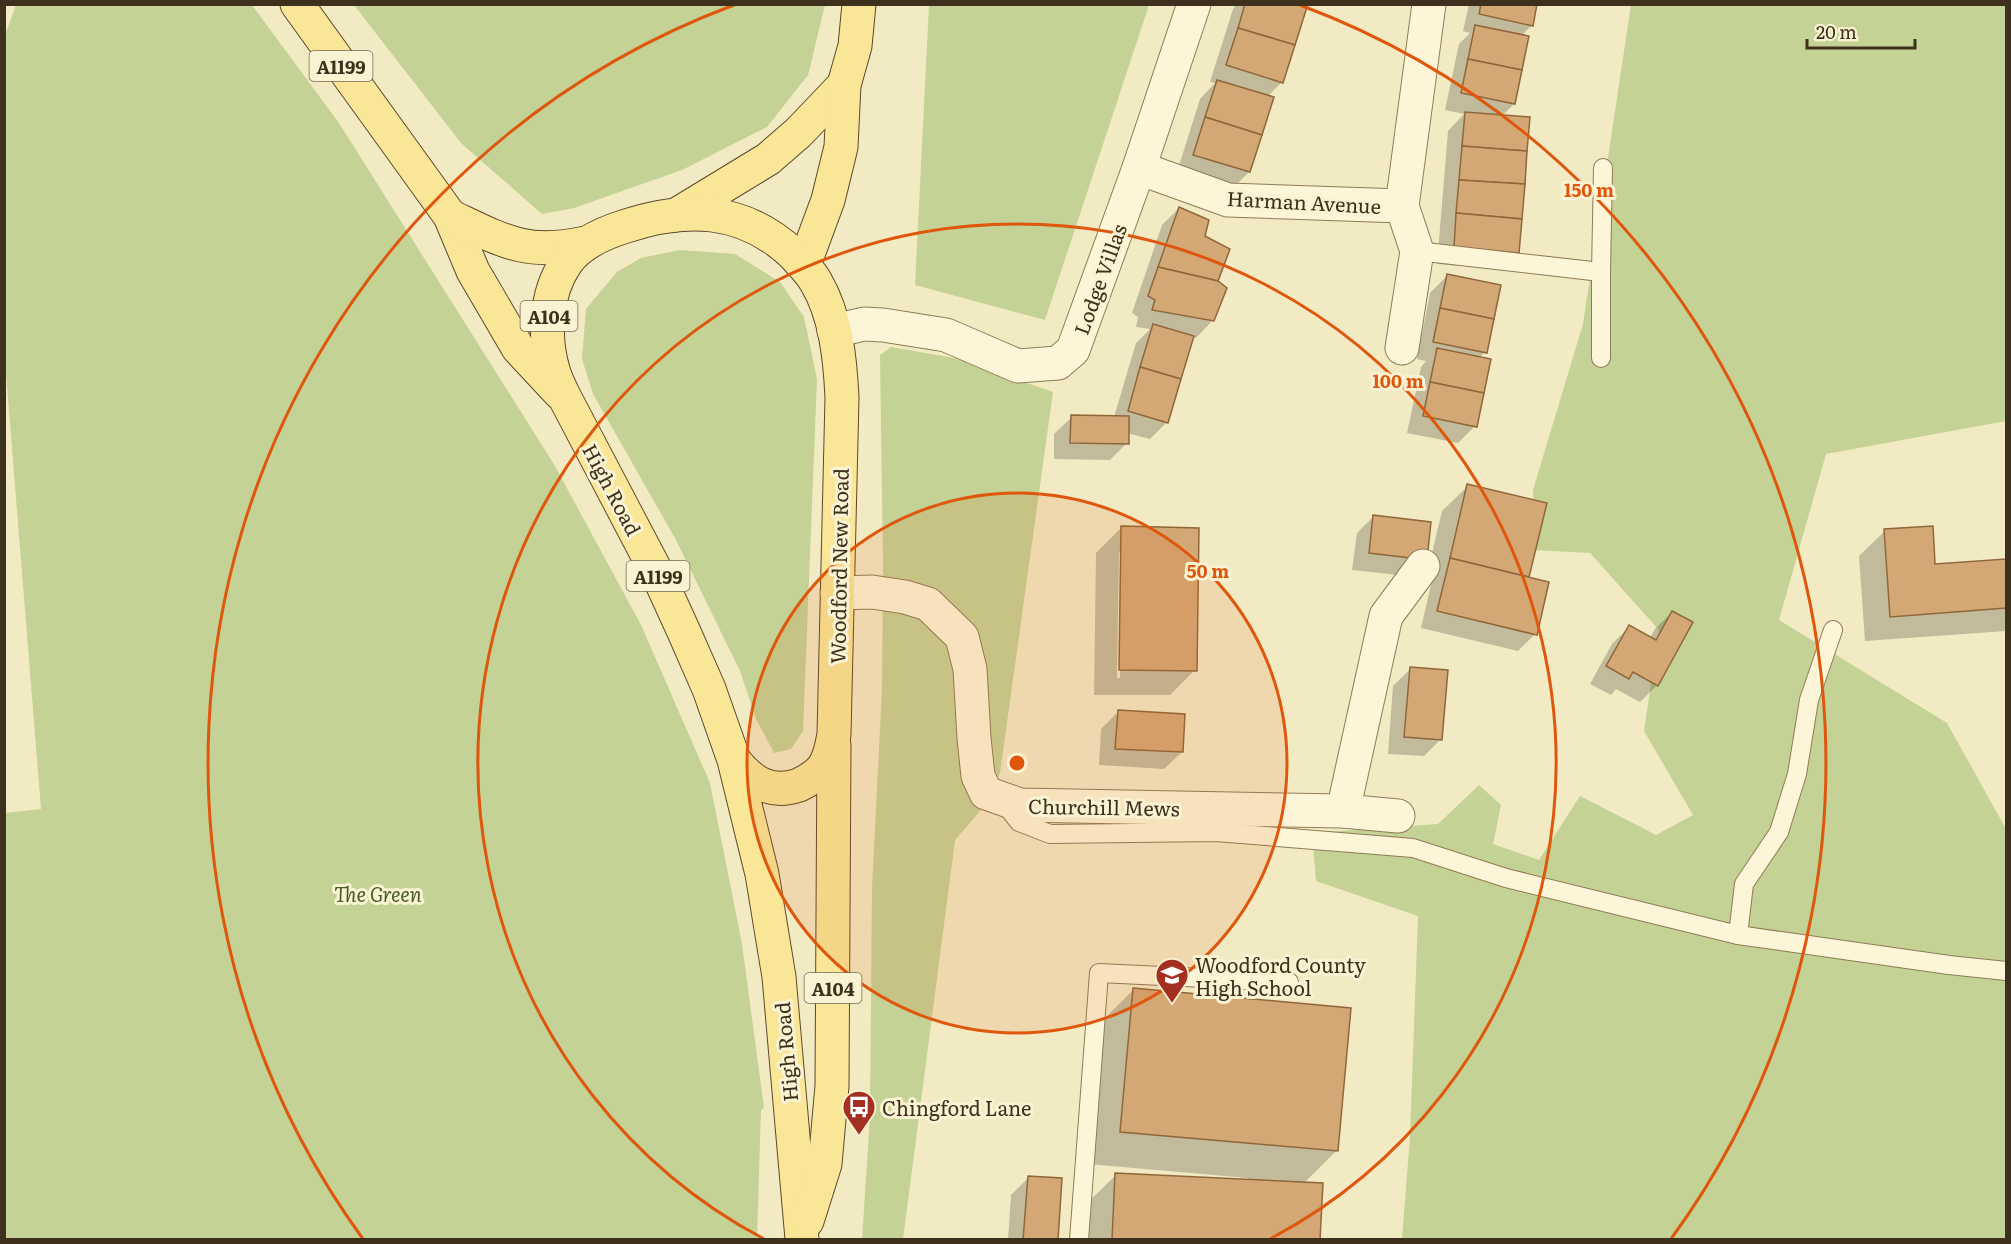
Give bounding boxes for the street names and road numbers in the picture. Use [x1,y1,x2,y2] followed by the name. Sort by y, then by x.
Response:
[310,51,372,81] road number: A1199
[1226,182,1382,220] street label: Harman Avenue
[1065,219,1133,339] street label: Lodge Villas
[520,301,578,331] road number: A104
[576,438,650,540] street label: High Road
[821,468,855,664] street label: Woodford New Road
[626,561,690,591] road number: A1199
[1028,790,1180,822] street label: Churchill Mews
[804,973,862,1003] road number: A104
[766,1001,804,1103] street label: High Road

